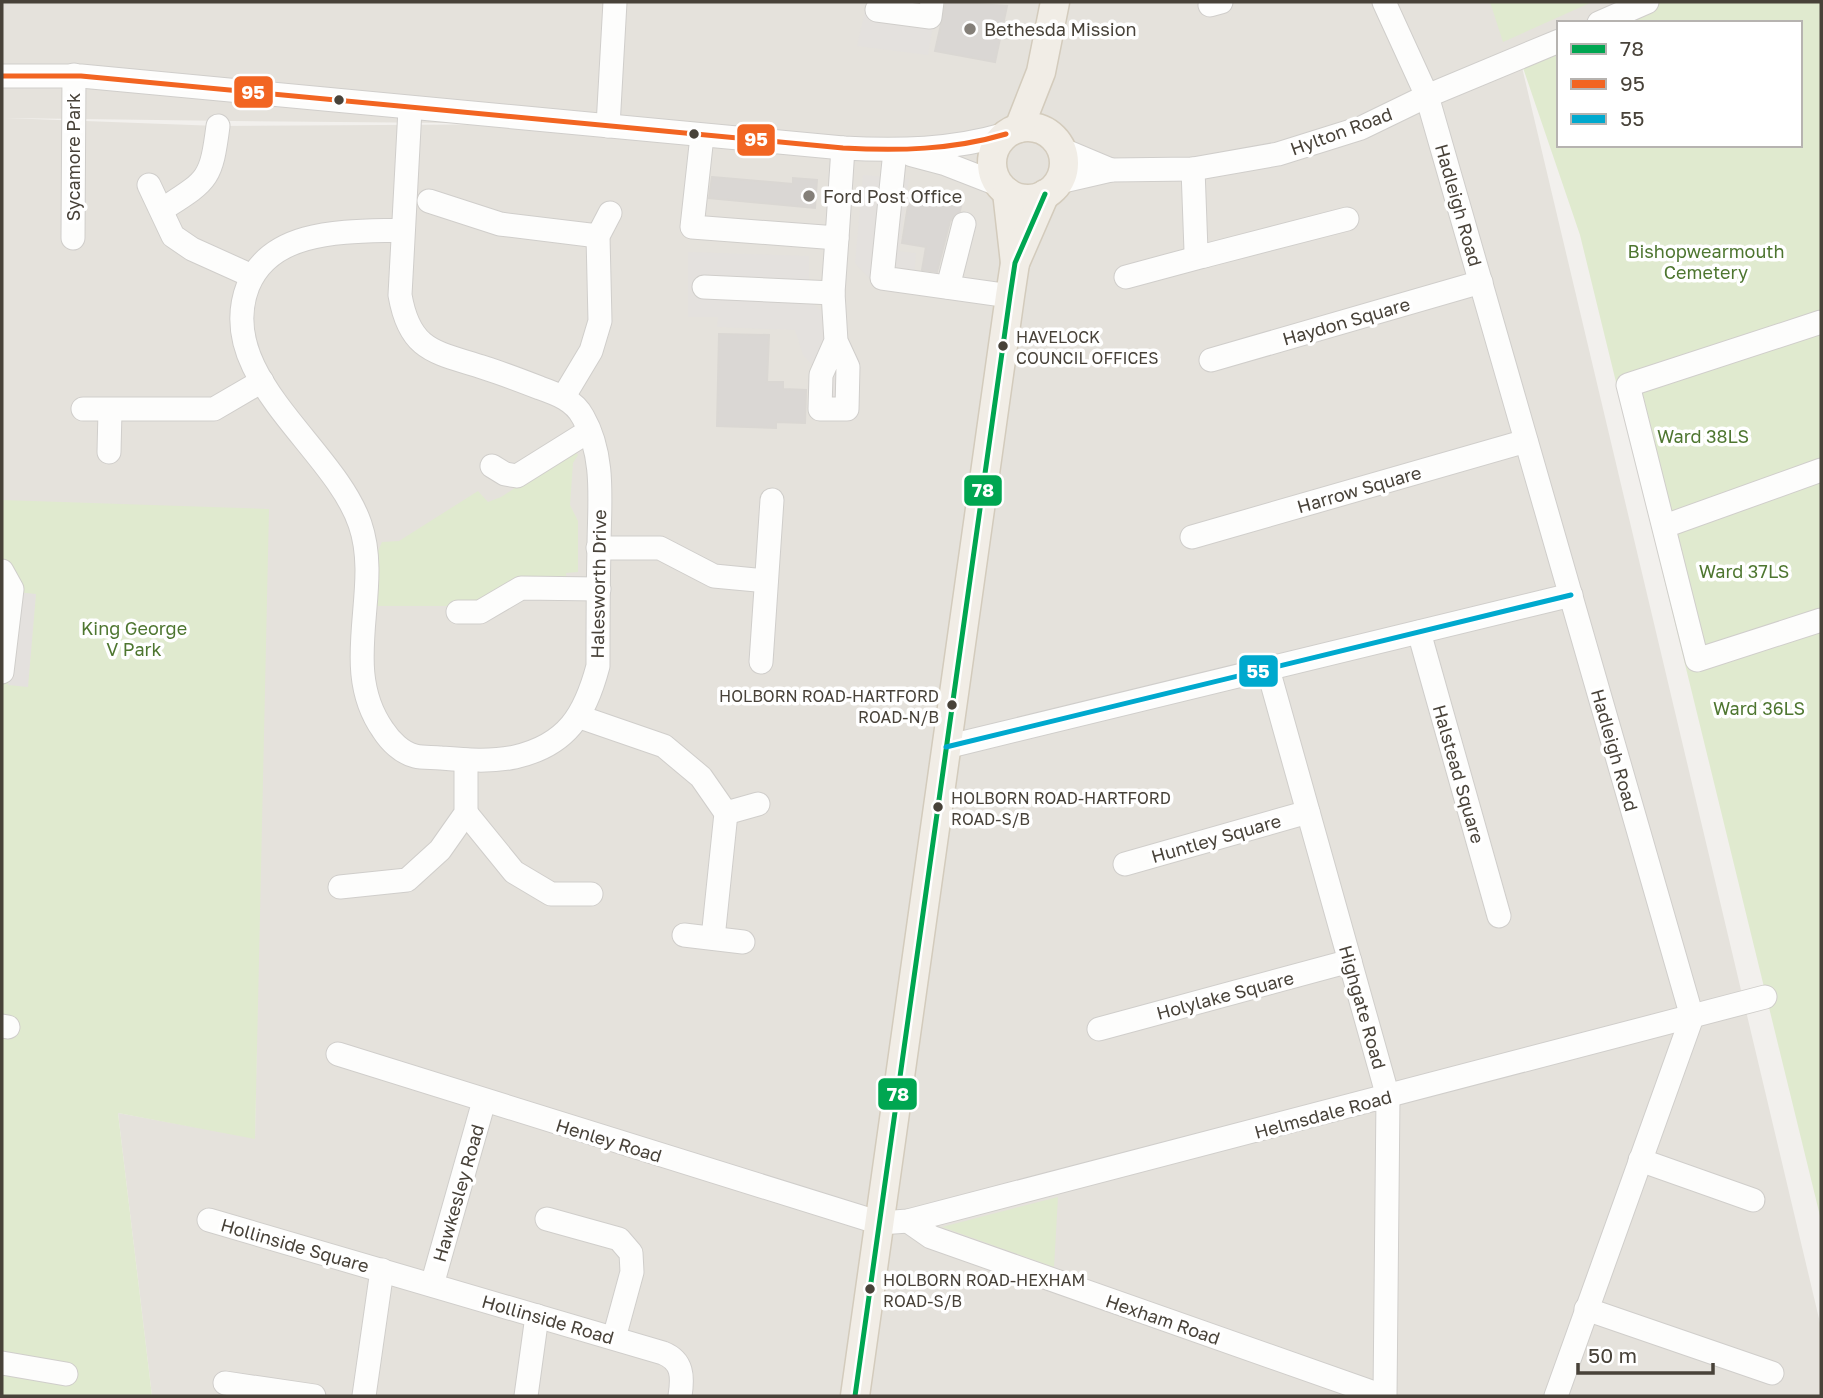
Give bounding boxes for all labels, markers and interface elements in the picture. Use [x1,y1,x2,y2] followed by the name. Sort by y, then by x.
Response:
[984,18,1137,40] place label: Bethesda Mission
[962,21,978,37] marker: Bethesda Mission
[1557,21,1802,147] legend
[1620,35,1644,61] text: 78
[1620,70,1645,96] text: 95
[233,75,274,109] line badge: 95
[241,80,265,103] text: 95
[62,93,84,221] street label: Sycamore Park
[332,93,346,107] unlabelled marker
[1287,102,1395,160] street label: Hylton Road
[1620,105,1644,131] text: 55
[736,123,776,157] line badge: 95
[687,127,701,141] unlabelled marker
[744,127,768,150] text: 95
[1431,141,1487,269] street label: Hadleigh Road
[823,185,962,207] place label: Ford Post Office
[801,188,817,204] marker: Ford Post Office
[1627,240,1785,283] park label: Bishopwearmouth Cemetery
[1280,292,1412,350] street label: Haydon Square
[1016,327,1158,368] place label: HAVELOCK COUNCIL OFFICES
[996,339,1010,353] marker: HAVELOCK COUNCIL OFFICES
[1657,425,1749,447] park label: Ward 38LS
[1294,461,1424,517] street label: Harrow Square
[963,474,1003,507] line badge: 78
[972,478,994,501] text: 78
[586,509,610,659] street label: Halesworth Drive
[1699,560,1789,582] park label: Ward 37LS
[81,617,187,660] park label: King George V Park
[1238,654,1279,688] line badge: 55
[1246,659,1270,682] text: 55
[719,686,939,727] place label: HOLBORN ROAD-HARTFORD ROAD-N/B
[1587,686,1643,814] street label: Hadleigh Road
[1713,697,1805,719] park label: Ward 36LS
[945,698,959,712] marker: HOLBORN ROAD-HARTFORD ROAD-N/B
[1429,702,1489,846] street label: Halstead Square
[951,788,1171,829] place label: HOLBORN ROAD-HARTFORD ROAD-S/B
[931,800,945,814] marker: HOLBORN ROAD-HARTFORD ROAD-S/B
[1149,809,1283,867] street label: Huntley Square
[1335,942,1391,1072] street label: Highgate Road
[1154,966,1296,1024] street label: Holylake Square
[877,1077,918,1111] line badge: 78
[887,1082,909,1105] text: 78
[1252,1085,1394,1143] street label: Helmsdale Road
[553,1113,665,1167] street label: Henley Road
[428,1122,488,1264] street label: Hawkesley Road
[218,1213,372,1277] street label: Hollinside Square
[883,1270,1085,1311] place label: HOLBORN ROAD-HEXHAM ROAD-S/B
[863,1282,877,1296] marker: HOLBORN ROAD-HEXHAM ROAD-S/B
[1103,1289,1223,1349] street label: Hexham Road
[479,1290,617,1348] street label: Hollinside Road
[1578,1332,1713,1376] scale bar
[1588,1342,1637,1368] text: 50 m

